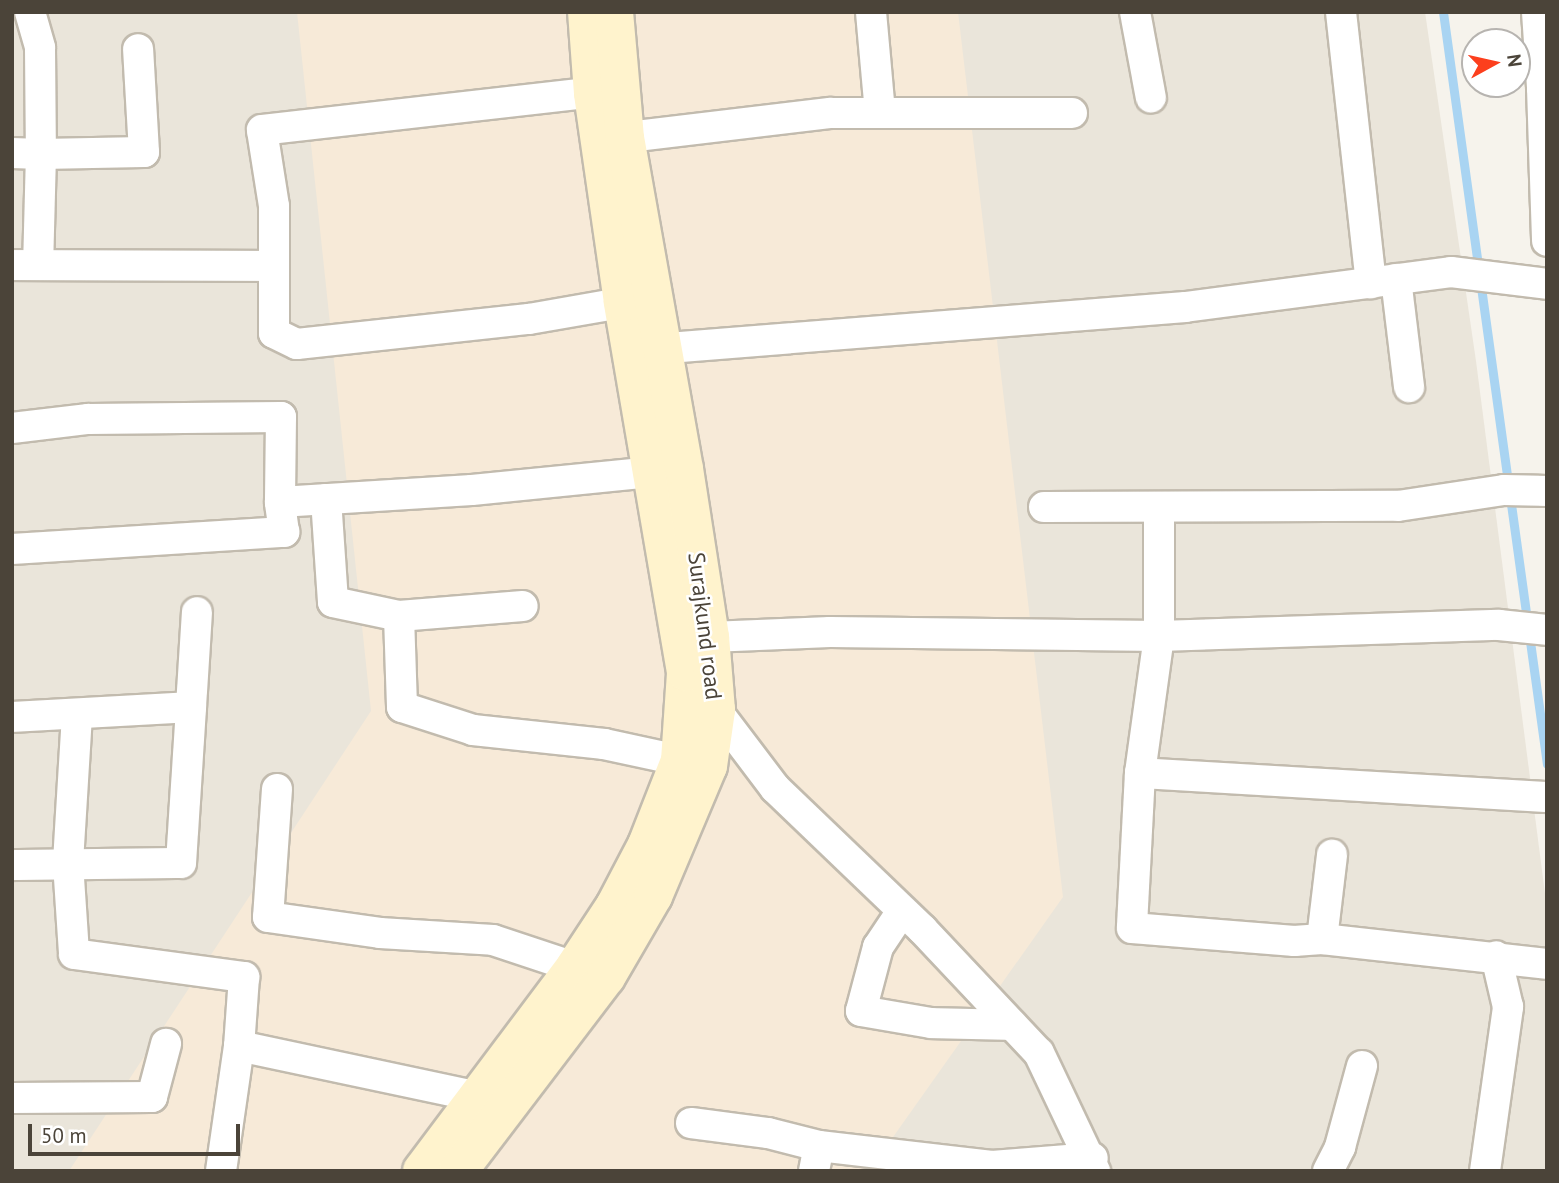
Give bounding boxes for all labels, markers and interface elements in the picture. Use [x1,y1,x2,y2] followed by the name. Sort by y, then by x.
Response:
[1461,28,1531,98] north arrow
[1502,52,1528,68] text: N
[682,551,728,701] street label: Surajkund road
[32,1110,243,1154] scale bar
[41,1122,87,1149] text: 50 m

